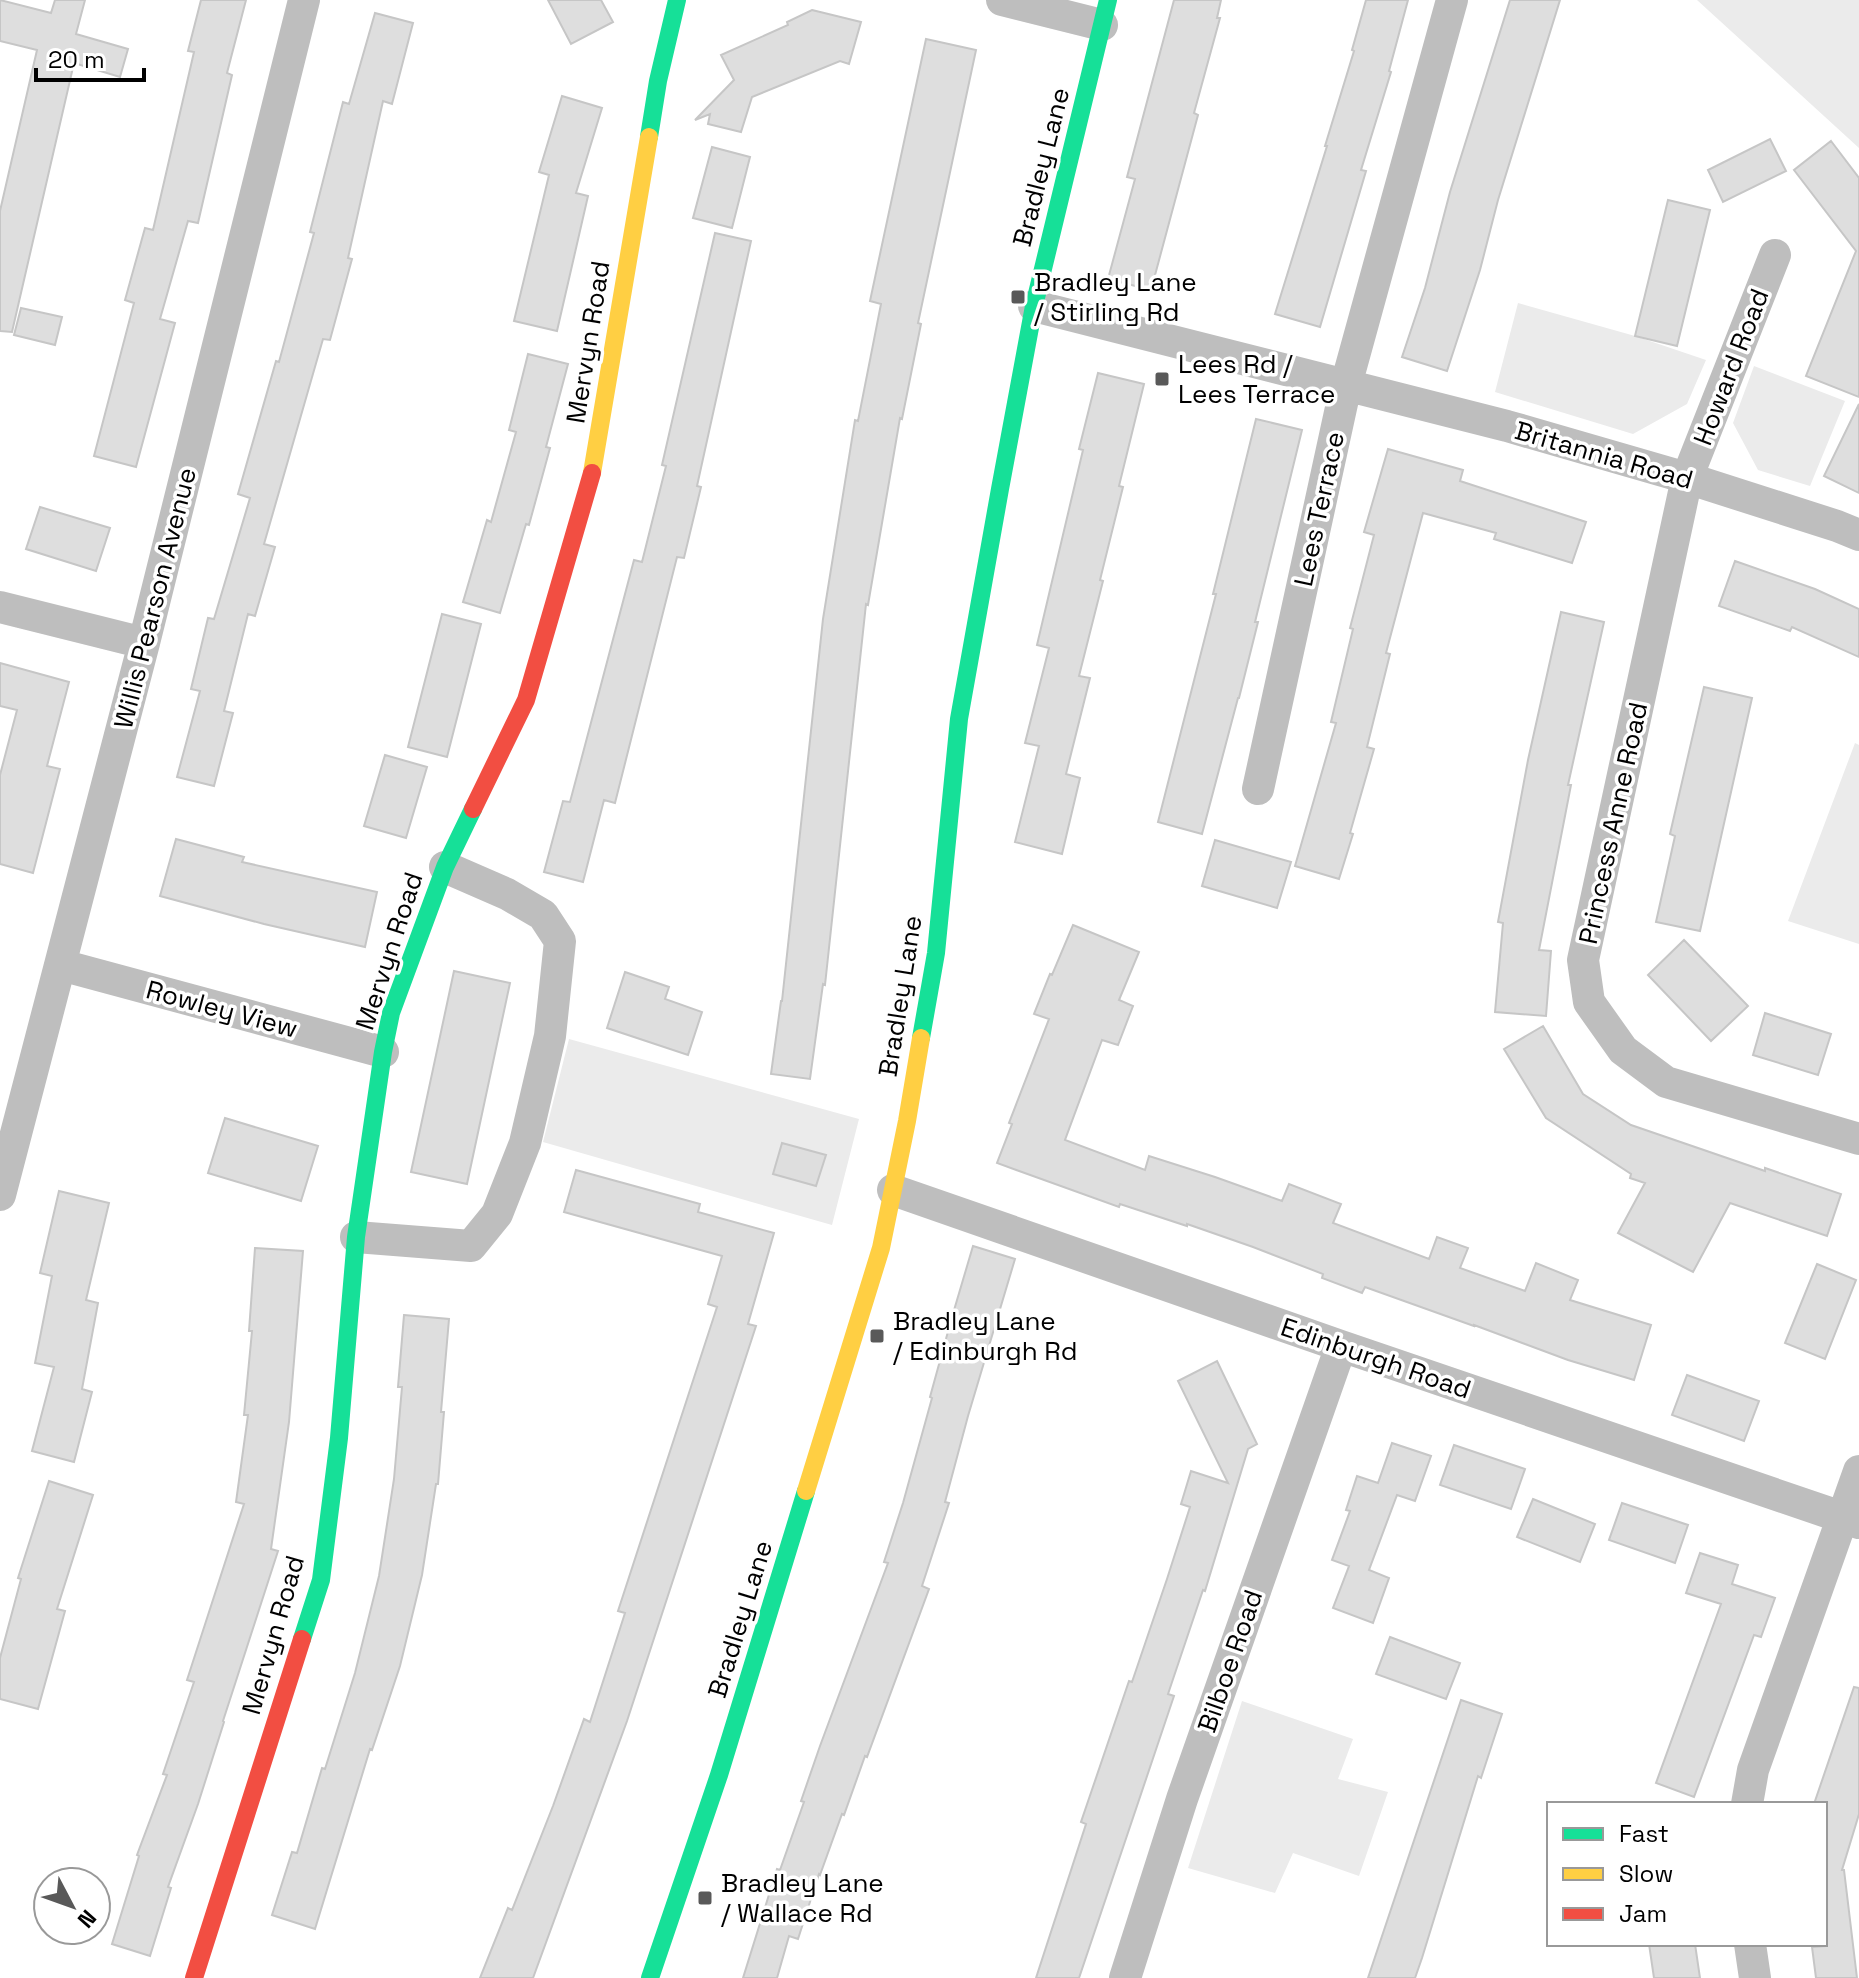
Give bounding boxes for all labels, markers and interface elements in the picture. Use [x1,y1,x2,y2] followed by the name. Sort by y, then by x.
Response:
[36,32,144,82] scale bar
[48,44,105,75] text: 20 m
[1005,84,1077,250] street label: Bradley Lane
[558,258,618,426] street label: Mervyn Road
[1034,265,1197,329] place label: Bradley Lane / Stirling Rd
[1686,284,1776,450] street label: Howard Road
[1009,288,1027,306] marker: Bradley Lane / Stirling Rd
[1178,347,1335,411] place label: Lees Rd / Lees Terrace
[1153,370,1171,388] marker: Lees Rd / Lees Terrace
[1511,413,1697,497] street label: Britannia Road
[1286,428,1352,590] street label: Lees Terrace
[106,464,204,732] street label: Willis Pearson Avenue
[1571,699,1655,947] street label: Princess Anne Road
[347,868,431,1034] street label: Mervyn Road
[870,913,930,1079] street label: Bradley Lane
[143,972,301,1046] street label: Rowley View
[893,1304,1077,1368] place label: Bradley Lane / Edinburgh Rd
[1276,1310,1476,1406] street label: Edinburgh Road
[868,1327,886,1345] marker: Bradley Lane / Edinburgh Rd
[700,1536,780,1702] street label: Bradley Lane
[234,1551,312,1719] street label: Mervyn Road
[1190,1585,1270,1737] street label: Bilboe Road
[1547,1802,1827,1946] legend
[1619,1818,1669,1849] text: Fast
[1619,1858,1673,1889] text: Slow
[32,1866,112,1946] north arrow
[721,1866,884,1930] place label: Bradley Lane / Wallace Rd
[696,1889,714,1907] marker: Bradley Lane / Wallace Rd
[1619,1898,1667,1929] text: Jam
[72,1904,102,1934] text: N

